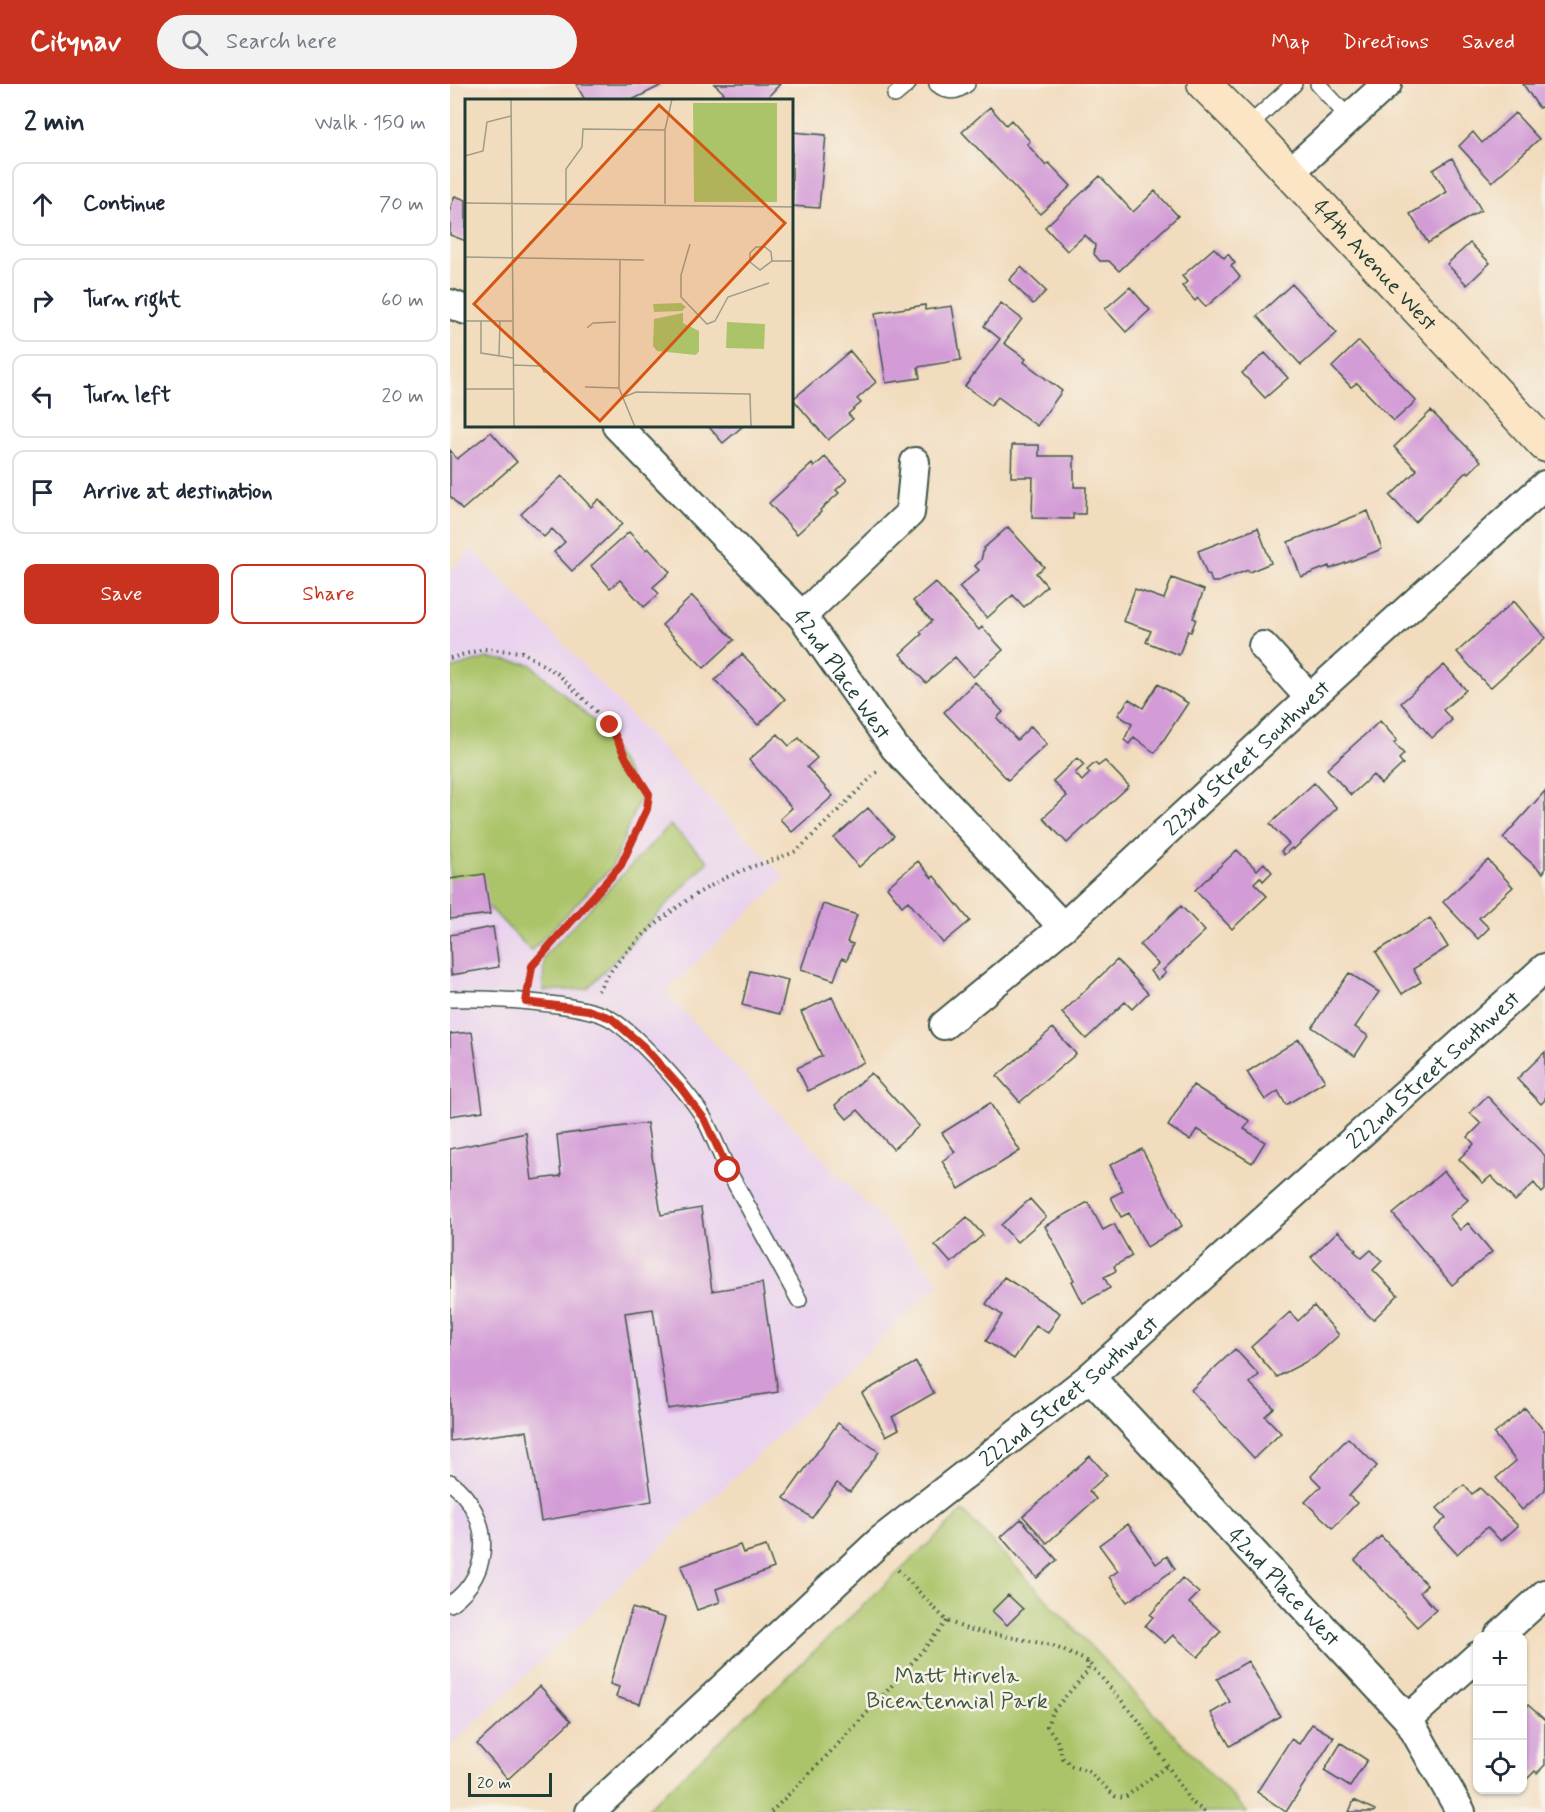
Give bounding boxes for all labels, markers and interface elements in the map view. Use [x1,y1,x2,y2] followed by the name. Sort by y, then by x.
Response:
[157,15,577,69] search box
[30,24,121,61] text: Citynav
[178,26,211,59] icon: search
[226,28,337,56] text: Search here
[1271,28,1310,56] text: Map
[1343,28,1429,56] text: Directions
[1462,28,1515,56] text: Saved
[465,99,794,428] inset map
[24,106,85,140] text: 2 min
[314,110,426,137] text: Walk · 150 m
[26,188,59,221] icon: ahead
[83,190,165,218] text: Continue
[379,191,424,218] text: 70 m
[1306,194,1443,338] street label: 44th Avenue West
[26,284,59,317] icon: right
[83,286,181,314] text: Turn right
[381,287,424,314] text: 60 m
[26,380,59,413] icon: left
[83,382,171,410] text: Turn left
[381,383,424,410] text: 20 m
[26,476,59,509] icon: arrive
[83,478,273,506] text: Arrive at destination
[24,564,219,624] button: Save
[231,564,426,624] button: Share
[786,604,897,746] street label: 42nd Place West
[1158,674,1337,843] street label: 223rd Street Southwest
[596,711,622,737] route end
[1341,985,1527,1156] street label: 222nd Street Southwest
[714,1156,740,1182] route start
[974,1310,1165,1474] street label: 222nd Street Southwest
[1221,1522,1346,1653] street label: 42nd Place West
[1473,1632,1527,1794] map controls
[1473,1632,1527,1686] button: +
[866,1663,1048,1716] park label: Matt Hirvela Bicentennial Park
[1473,1686,1527,1740] button: −
[1473,1740,1527,1794] button: locate
[468,1770,552,1798] scale bar
[477,1773,511,1794] text: 20 m

